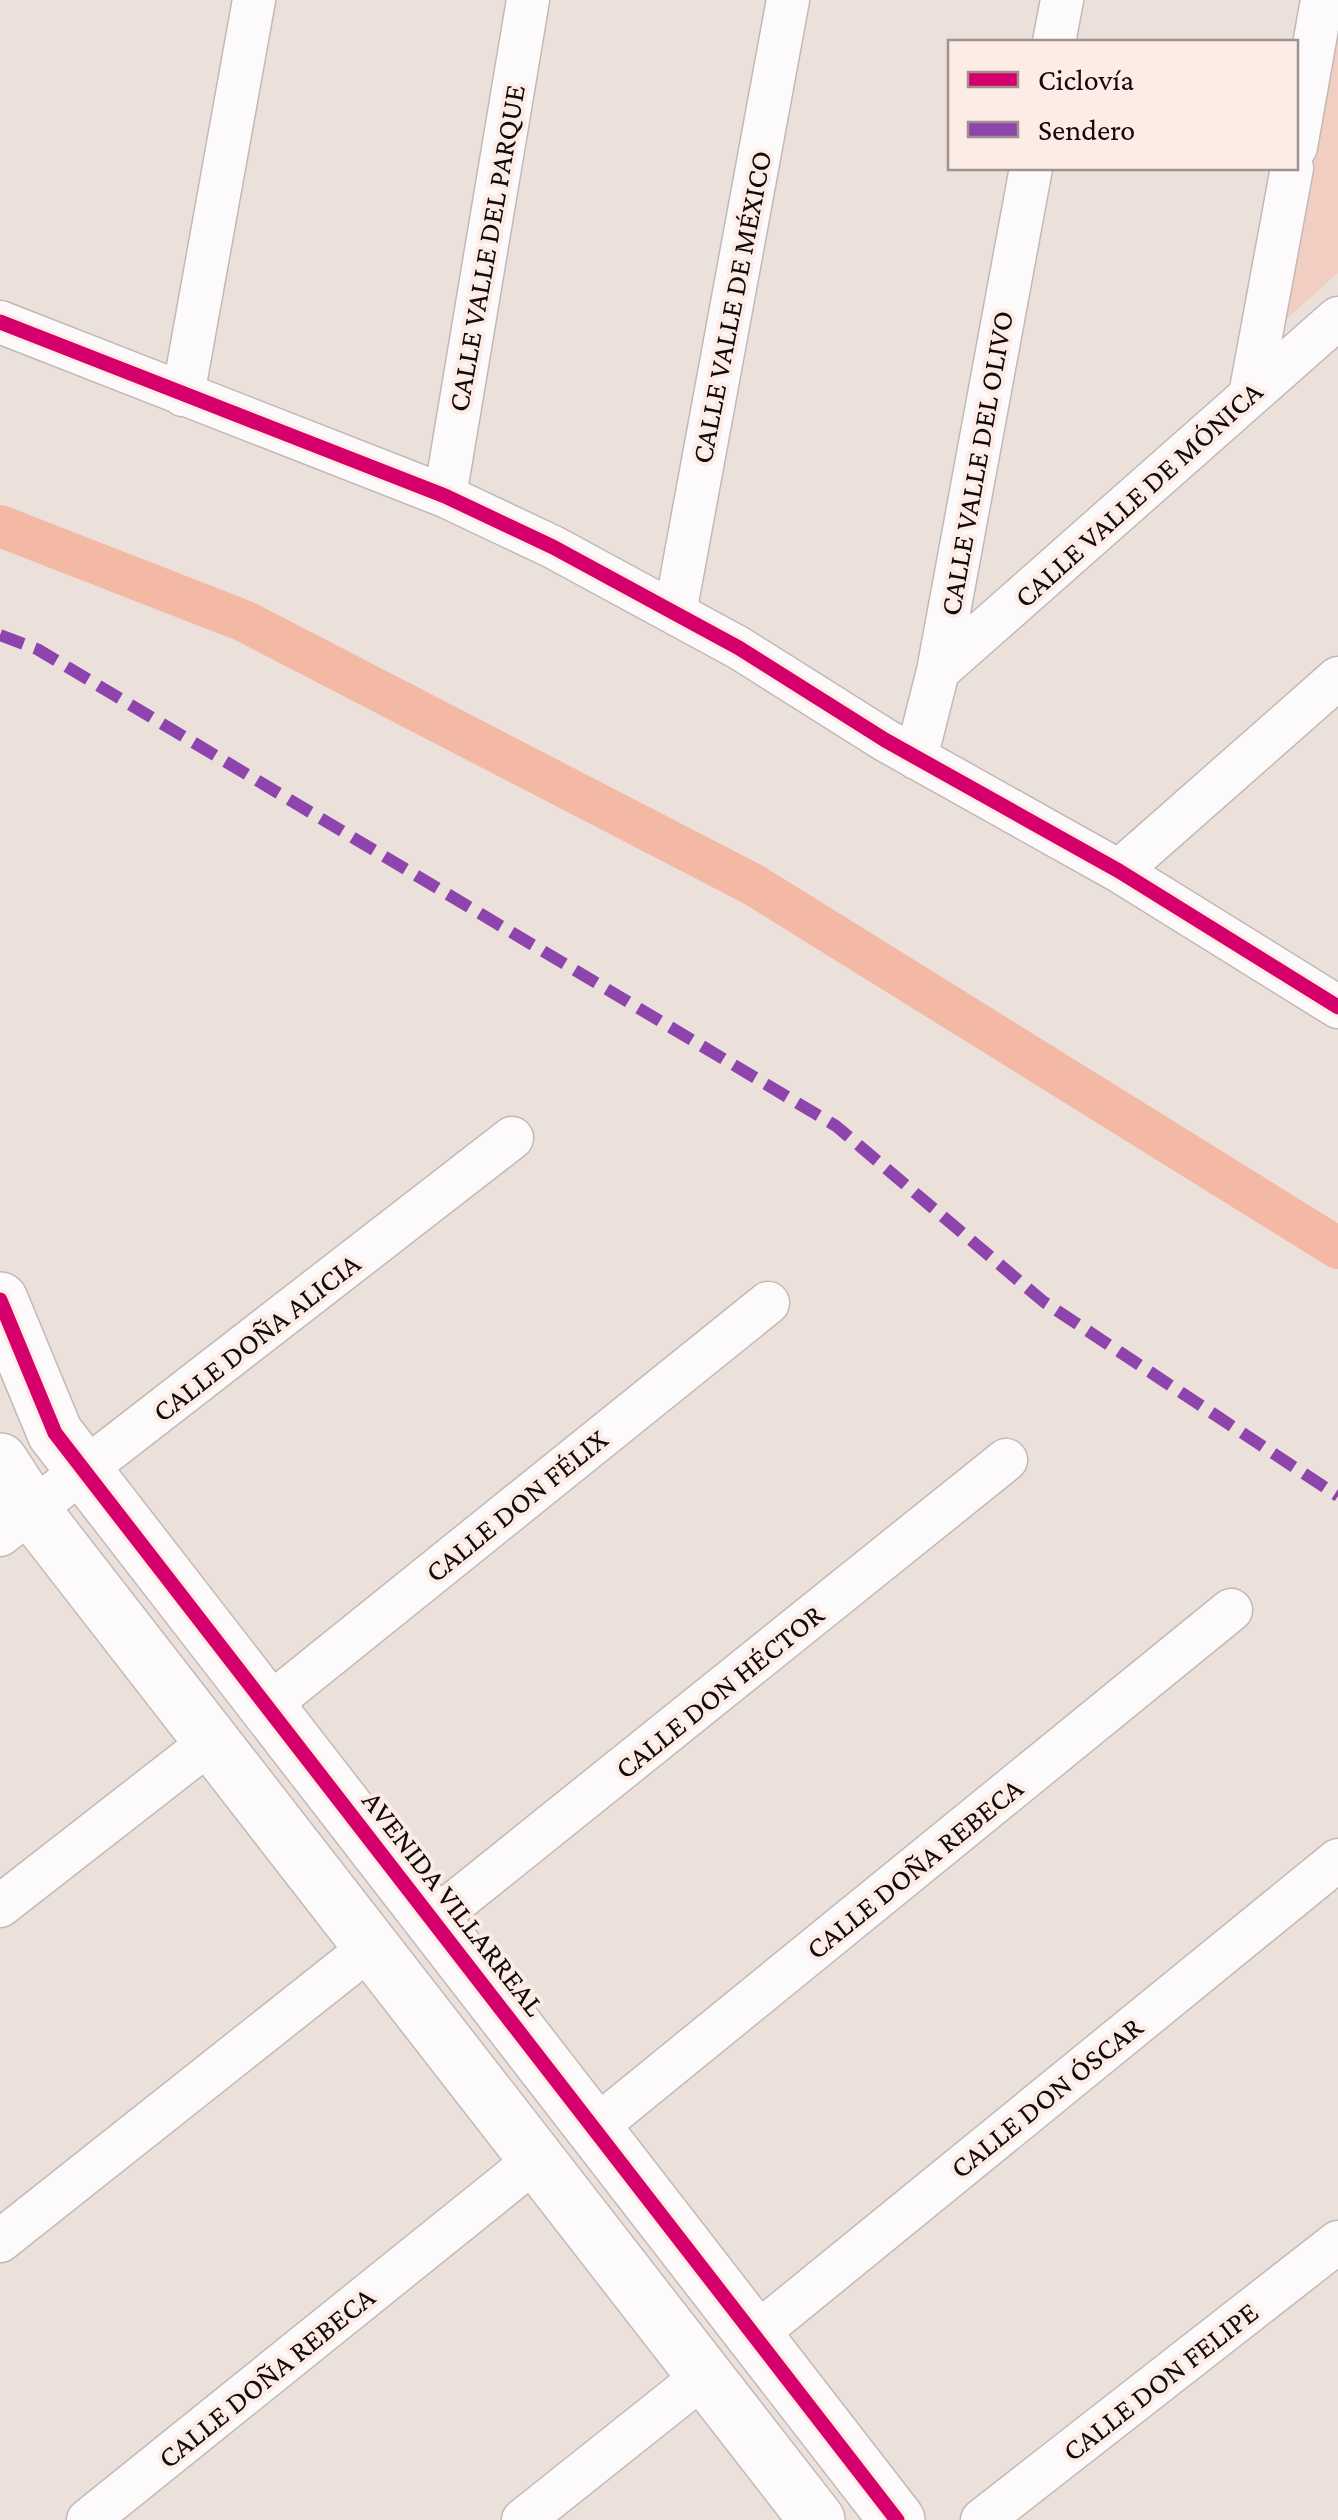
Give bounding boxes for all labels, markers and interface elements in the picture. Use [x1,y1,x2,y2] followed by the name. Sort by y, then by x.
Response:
[948,40,1298,170] legend
[1038,63,1134,96] text: Ciclovía
[441,82,531,414] street label: CALLE VALLE DEL PARQUE
[1038,113,1135,146] text: Sendero
[684,148,778,466] street label: CALLE VALLE DE MÉXICO
[933,308,1019,618] street label: CALLE VALLE DEL OLIVO
[1008,374,1269,614] street label: CALLE VALLE DE MÓNICA
[146,1245,367,1428] street label: CALLE DOÑA ALICIA
[419,1422,613,1588] street label: CALLE DON FÉLIX
[608,1597,830,1785] street label: CALLE DON HÉCTOR
[799,1770,1029,1965] street label: CALLE DOÑA REBECA
[356,1784,552,2022] street label: AVENIDA VILLARREAL
[944,2009,1149,2184] street label: CALLE DON ÓSCAR
[151,2279,381,2474] street label: CALLE DOÑA REBECA
[1056,2295,1264,2467] street label: CALLE DON FELIPE

